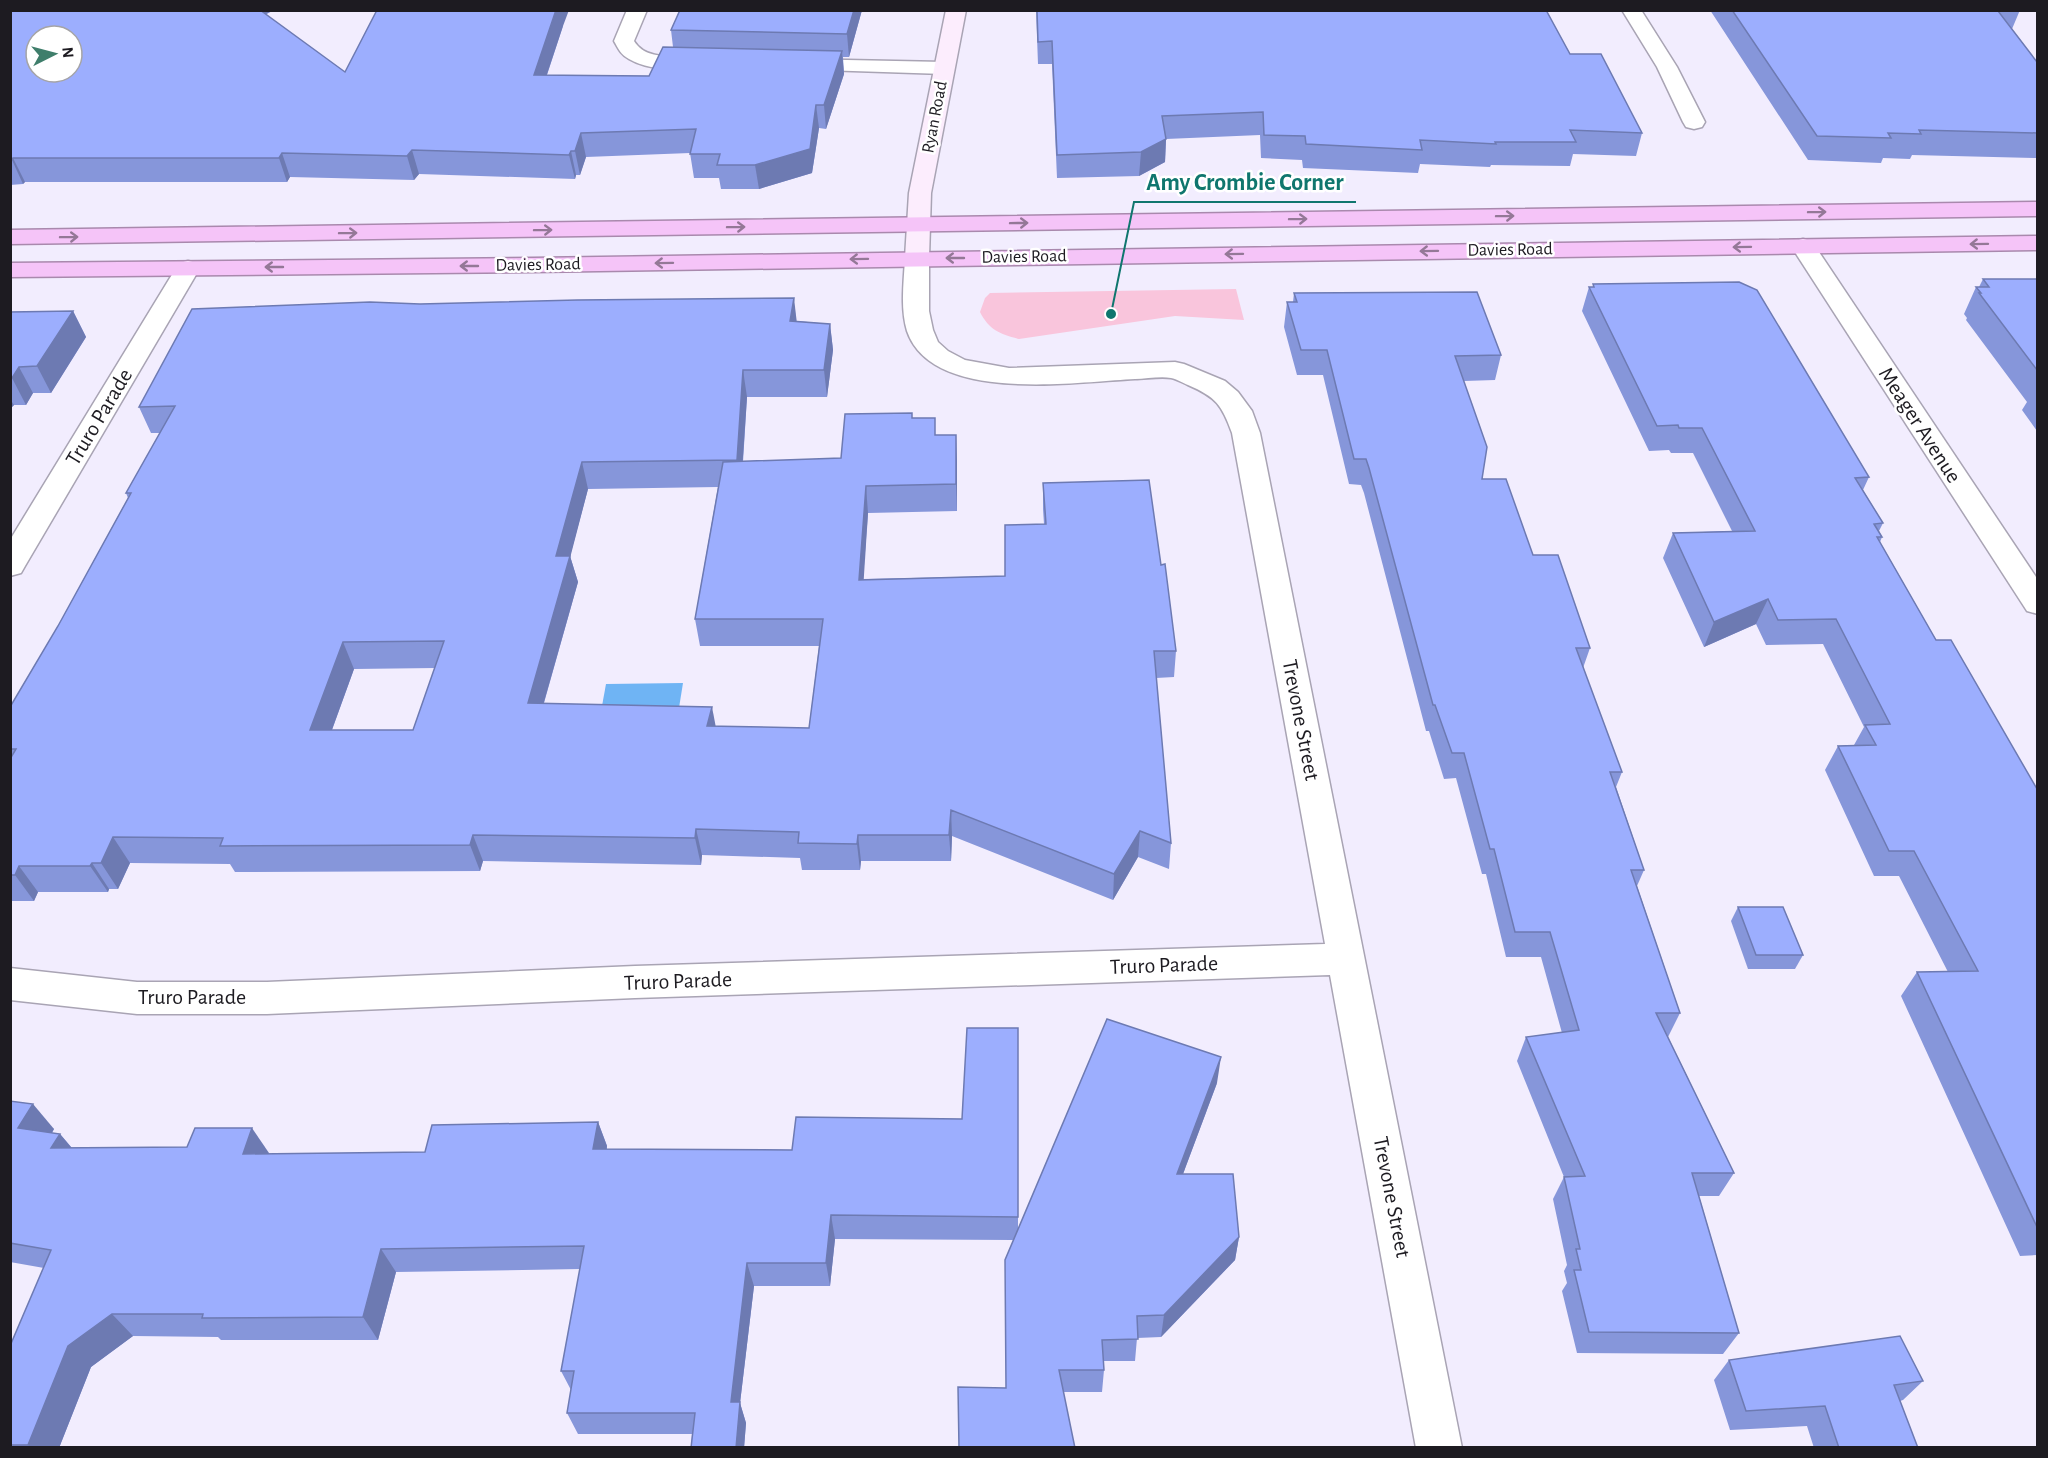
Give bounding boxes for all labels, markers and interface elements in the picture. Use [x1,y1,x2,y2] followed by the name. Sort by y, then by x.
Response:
[24,24,84,84] north arrow
[59,46,76,59] text: N
[919,79,951,155] street label: Ryan Road
[1134,160,1356,202] callout: Amy Crombie Corner
[1146,171,1344,195] text: Amy Crombie Corner
[1806,206,1826,218] one-way arrow
[1494,211,1514,222] one-way arrow
[1288,214,1308,225] one-way arrow
[1009,217,1029,229] one-way arrow
[726,221,746,233] one-way arrow
[532,224,552,235] one-way arrow
[337,227,357,239] one-way arrow
[58,231,78,242] one-way arrow
[1970,238,1990,250] one-way arrow
[1467,240,1553,260] street label: Davies Road
[1733,241,1753,253] one-way arrow
[1420,246,1440,257] one-way arrow
[981,247,1067,267] street label: Davies Road
[1225,248,1245,260] one-way arrow
[946,252,966,264] one-way arrow
[849,253,869,265] one-way arrow
[495,255,581,275] street label: Davies Road
[654,257,674,269] one-way arrow
[459,260,479,272] one-way arrow
[264,261,284,273] one-way arrow
[1875,363,1965,487] street label: Meager Avenue
[62,365,136,469] street label: Truro Parade
[1278,657,1324,783] street label: Trevone Street
[1109,952,1219,978] street label: Truro Parade
[623,968,733,994] street label: Truro Parade
[138,986,246,1008] street label: Truro Parade
[1369,1134,1415,1260] street label: Trevone Street

